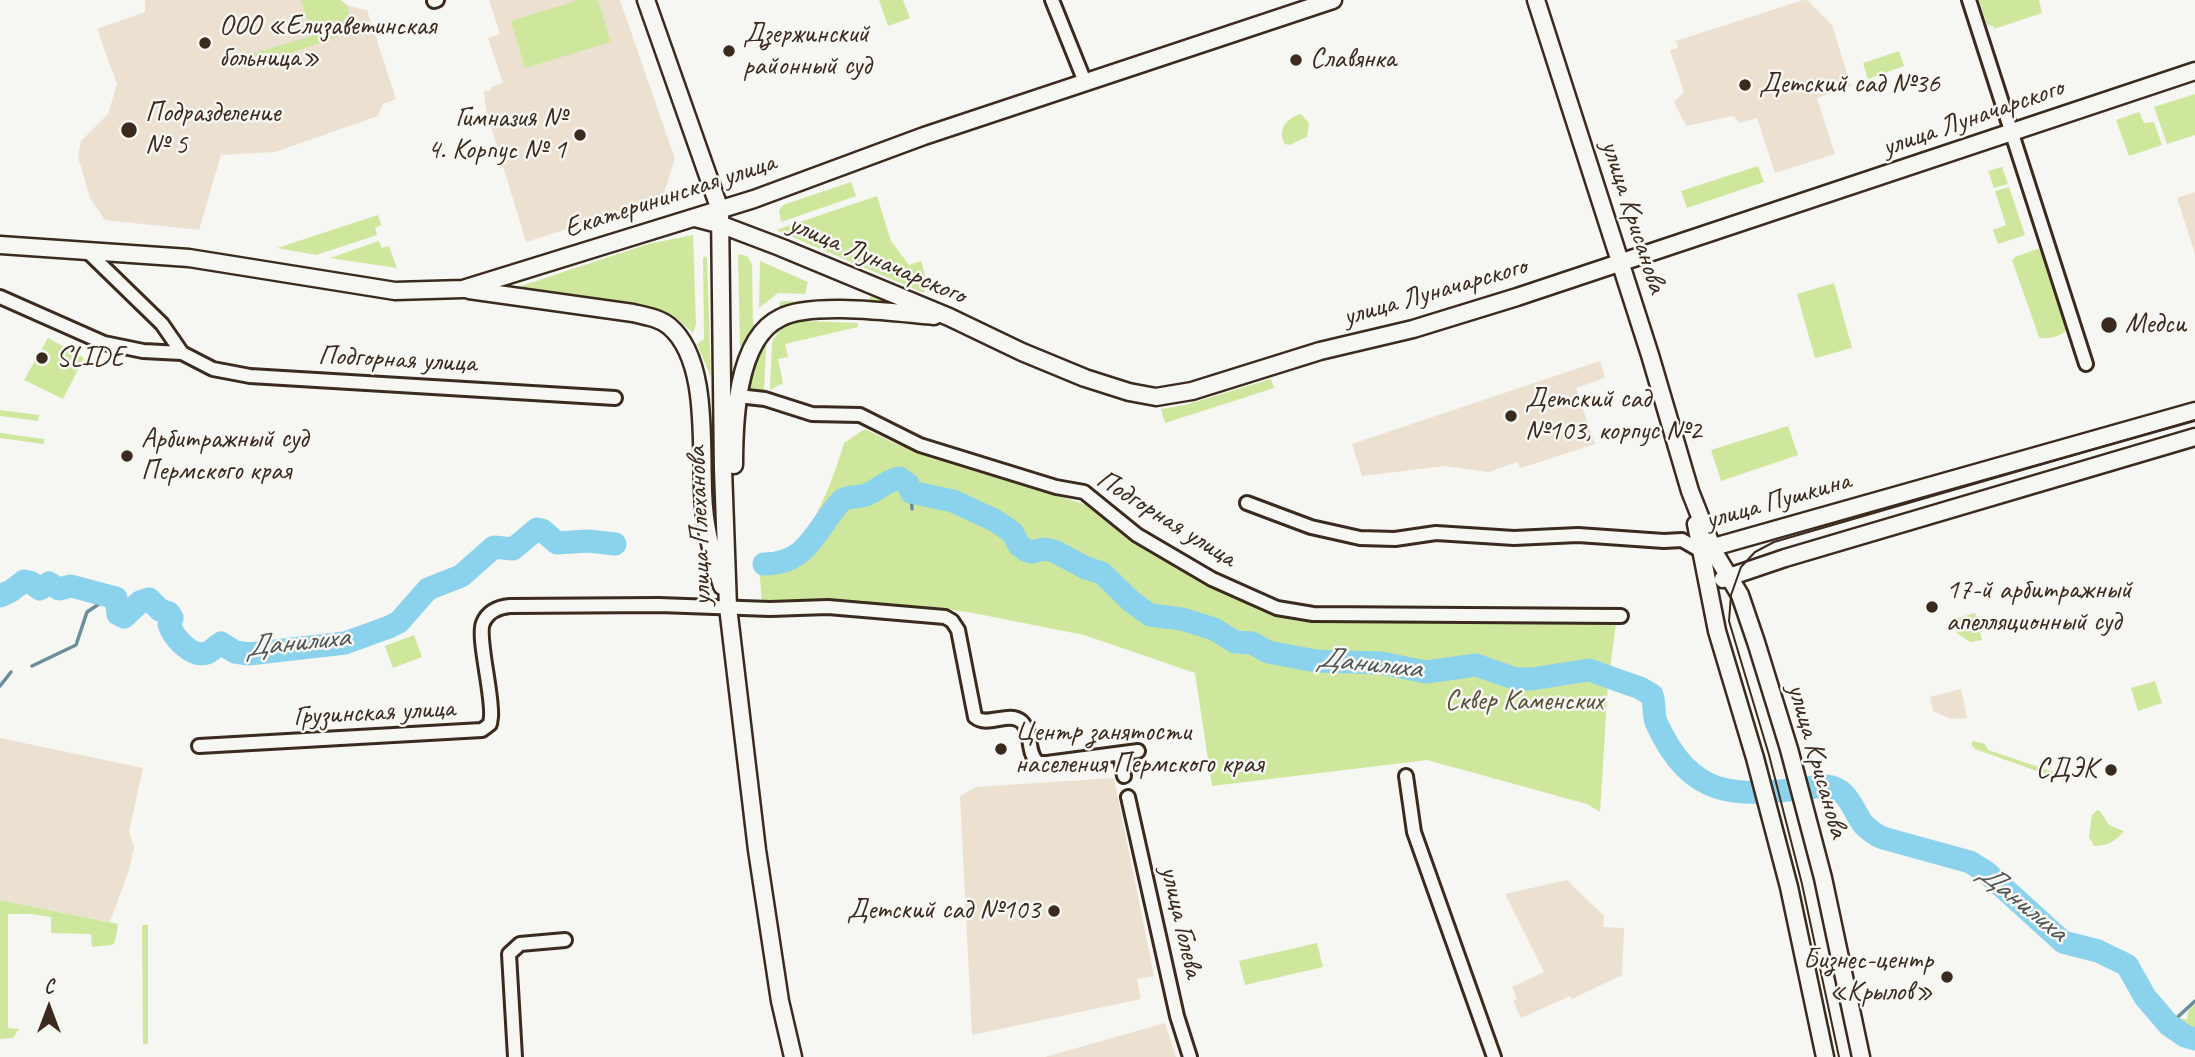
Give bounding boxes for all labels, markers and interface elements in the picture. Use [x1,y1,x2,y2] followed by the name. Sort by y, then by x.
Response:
[219,10,436,76] place label: ООО «Елизаветинская больница»
[743,18,871,84] place label: Дзержинский районный суд
[197,35,213,51] marker: ООО «Елизаветинская больница»
[721,43,737,59] marker: Дзержинский районный суд
[1310,43,1396,77] place label: Славянка
[1288,52,1304,68] marker: Славянка
[1759,68,1940,102] place label: Детский сад №36
[1878,71,2068,165] street label: улица Луначарского
[1737,77,1753,93] marker: Детский сад №36
[145,97,280,163] place label: Подразделение № 5
[427,102,566,168] place label: Гимназия № 4. Корпус № 1
[119,120,139,140] marker: Подразделение № 5
[572,127,588,143] marker: Гимназия № 4. Корпус № 1
[1593,136,1673,298] street label: улица Крисанова
[560,146,780,246] street label: Екатерининская улица
[783,208,971,312] street label: улица Луначарского
[1339,250,1531,334] street label: улица Луначарского
[2125,308,2186,342] place label: Медси
[2099,315,2119,335] marker: Медси
[317,339,477,381] street label: Подгорная улица
[56,341,124,375] place label: SLIDE
[34,350,50,366] marker: SLIDE
[1525,383,1701,449] place label: Детский сад №103, корпус №2
[1503,408,1519,424] marker: Детский сад №103, корпус №2
[141,423,308,489] place label: Арбитражный суд Пермского края
[680,446,720,606] street label: улица Плеханова
[119,448,135,464] marker: Арбитражный суд Пермского края
[1090,463,1242,575] street label: Подгорная улица
[1702,464,1854,538] street label: улица Пушкина
[1946,574,2132,640] place label: 17-й арбитражный апелляционный суд
[1924,599,1940,615] marker: 17-й арбитражный апелляционный суд
[243,620,351,666] water label: Данилиха
[1315,641,1423,687] water label: Данилиха
[1779,680,1855,842] street label: улица Крисанова
[1445,685,1603,719] park label: Сквер Каменских
[292,692,456,734] street label: Грузинская улица
[1015,716,1263,782] place label: Центр занятости населения Пермского края
[993,741,1009,757] marker: Центр занятости населения Пермского края
[2036,753,2097,787] place label: СДЭК
[2103,762,2119,778] marker: СДЭК
[1970,856,2074,950] water label: Данилиха
[1152,863,1210,981] street label: улица Голева
[847,894,1040,928] place label: Детский сад №103
[1046,903,1062,919] marker: Детский сад №103
[1803,944,1933,1010] place label: Бизнес-центр «Крылов»
[1939,969,1955,985] marker: Бизнес-центр «Крылов»
[14,973,84,1043] north arrow
[44,975,54,999] text: С

